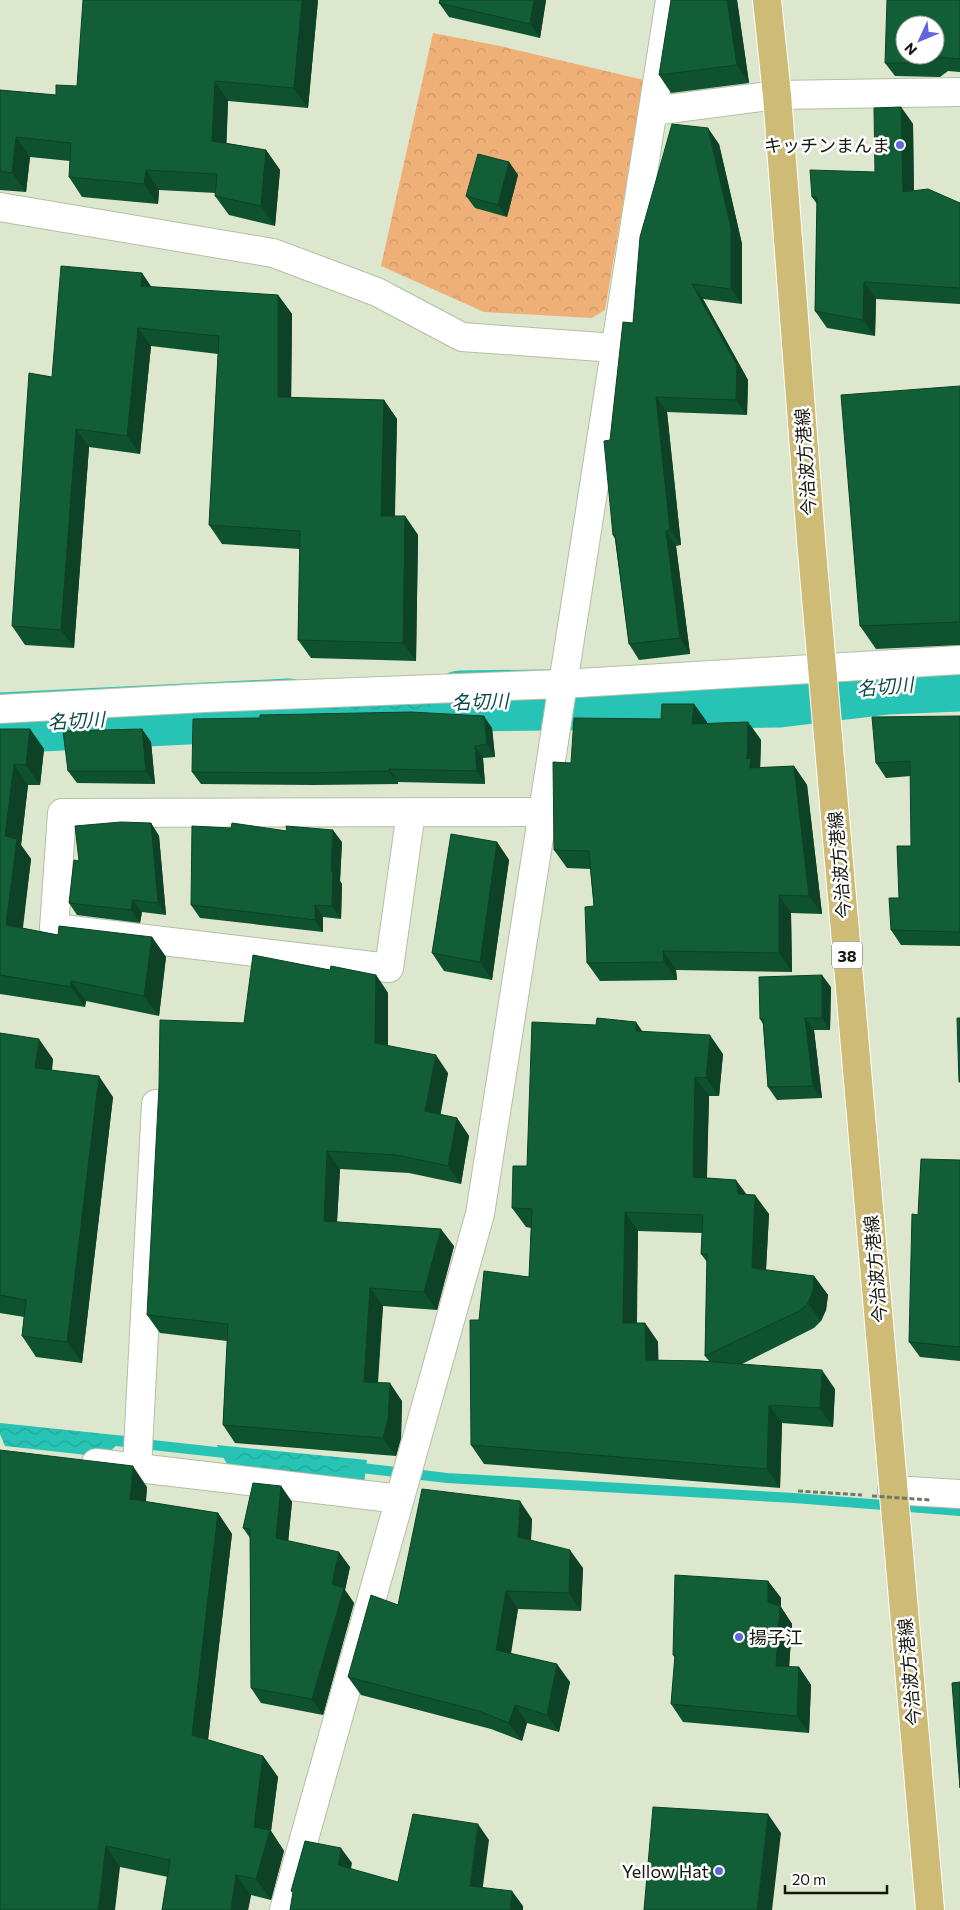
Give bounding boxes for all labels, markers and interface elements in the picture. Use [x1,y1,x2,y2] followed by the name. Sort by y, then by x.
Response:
[895,15,945,65] north arrow
[901,40,920,59] text: N
[764,134,890,156] place label: キッチンまんま
[894,139,906,151] marker: キッチンまんま
[790,407,820,517] street label: 今治波方港線
[856,672,916,700] water label: 名切川
[451,688,511,713] water label: 名切川
[47,707,107,733] water label: 名切川
[823,810,855,920] street label: 今治波方港線
[832,942,862,968] road number: 38
[859,1214,891,1324] street label: 今治波方港線
[893,1617,925,1727] street label: 今治波方港線
[749,1626,803,1648] place label: 揚子江
[733,1631,745,1643] marker: 揚子江
[622,1860,709,1882] place label: Yellow Hat
[785,1862,888,1894] scale bar
[713,1865,725,1877] marker: Yellow Hat
[792,1870,826,1888] text: 20 m

